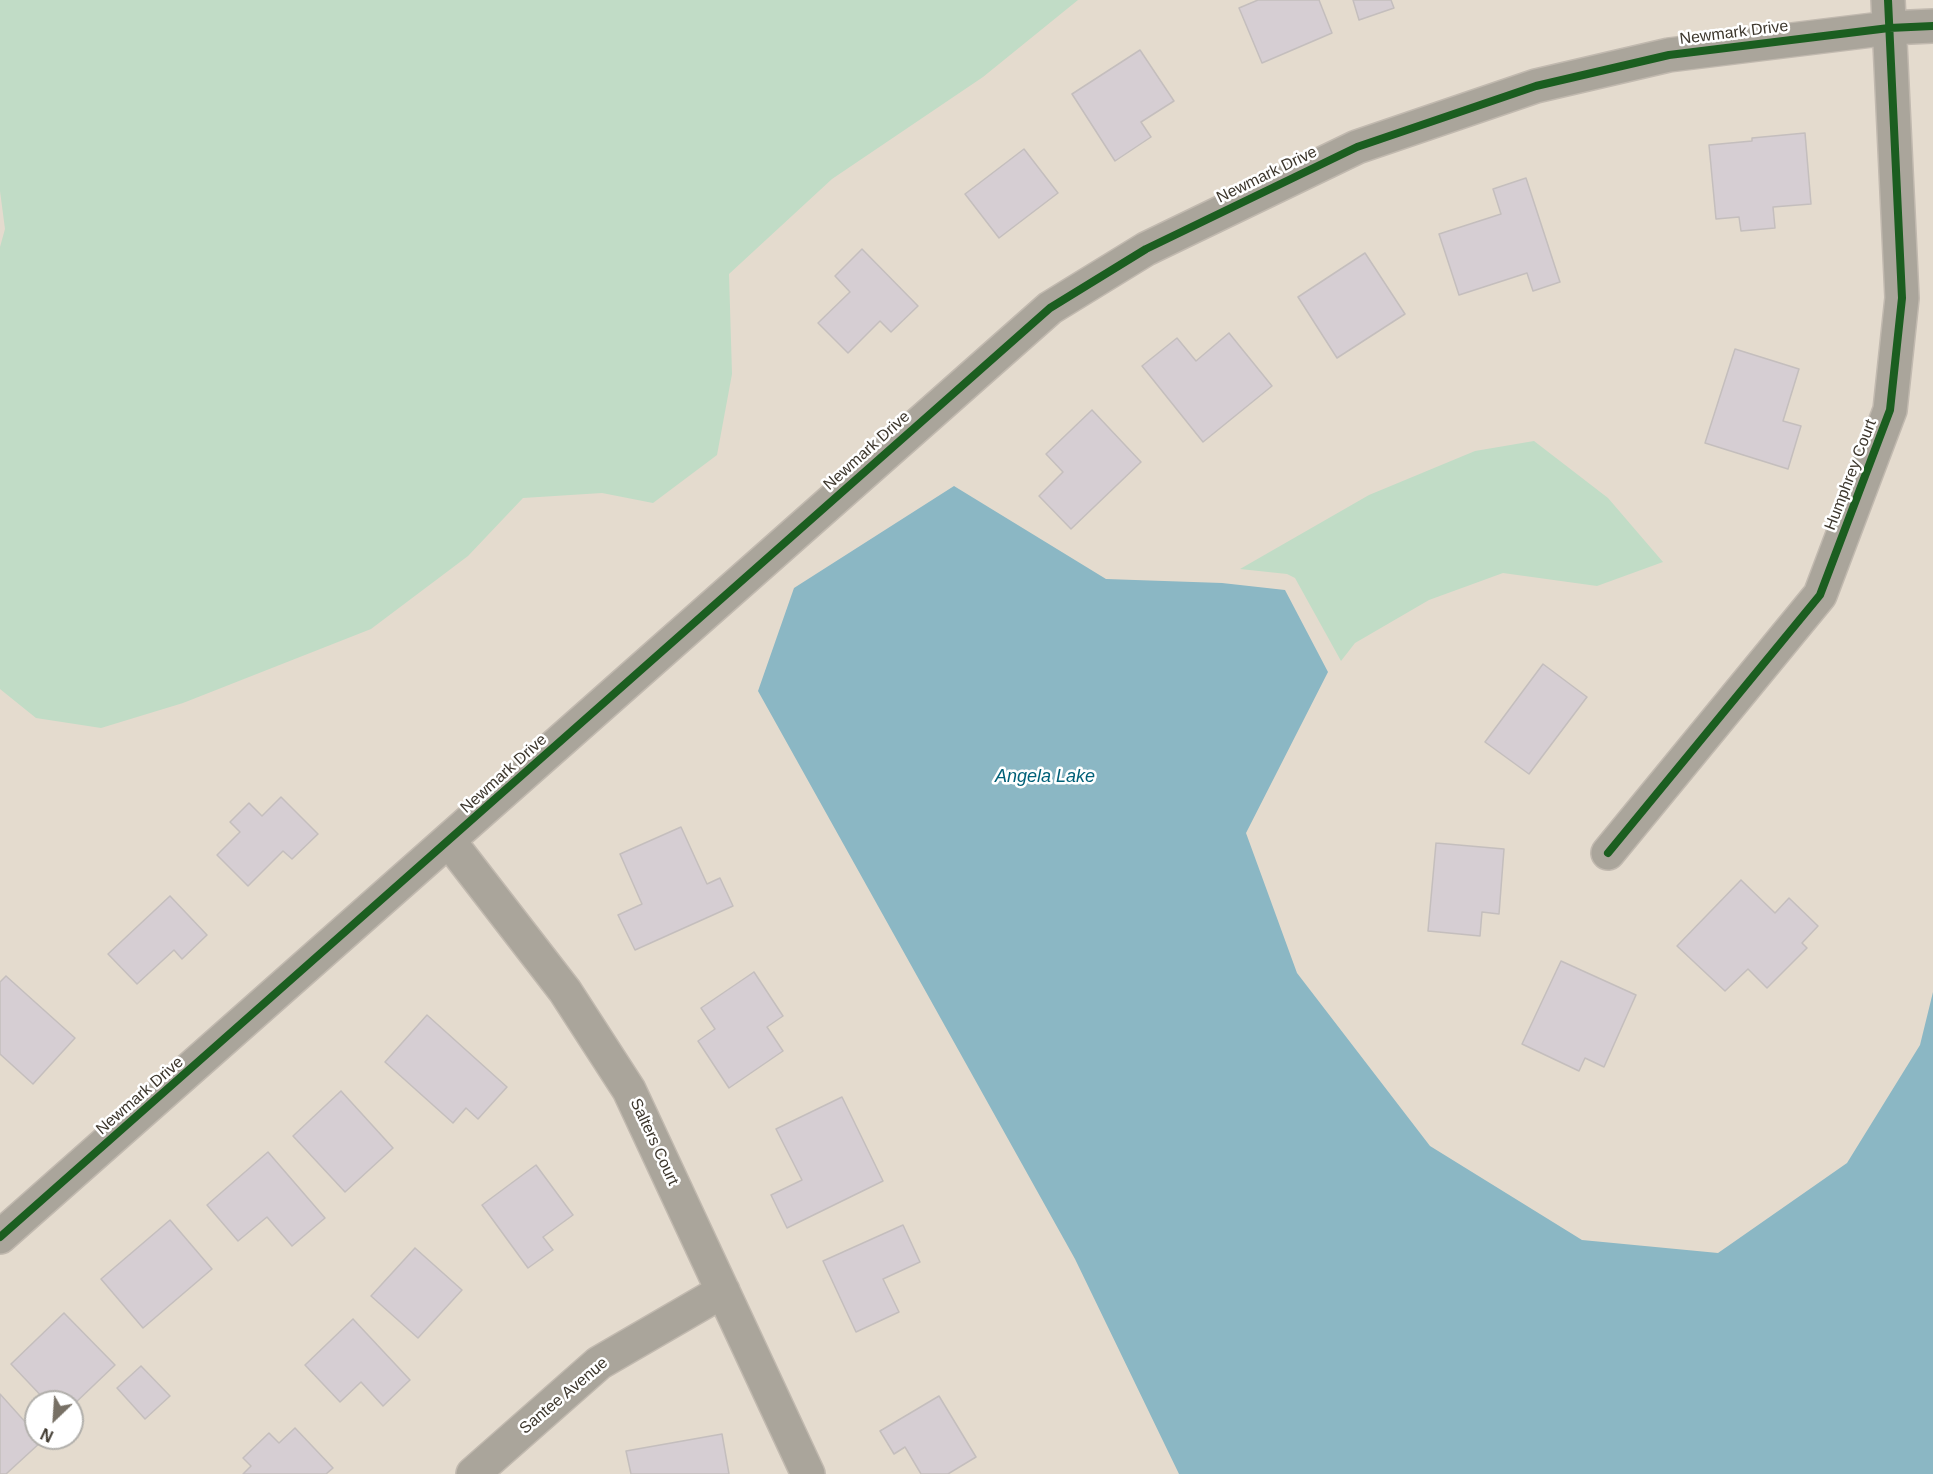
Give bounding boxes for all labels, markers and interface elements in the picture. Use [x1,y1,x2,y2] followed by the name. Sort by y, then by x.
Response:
[1679,17,1789,49] street label: Newmark Drive
[1214,142,1320,208] street label: Newmark Drive
[820,407,914,495] street label: Newmark Drive
[1821,417,1881,533] street label: Humphrey Court
[457,730,551,818] street label: Newmark Drive
[995,766,1095,788] water label: Angela Lake
[92,1053,188,1139] street label: Newmark Drive
[626,1096,682,1188] street label: Salters Court
[516,1354,612,1438] street label: Santee Avenue
[24,1390,84,1450] north arrow
[38,1425,56,1445] text: N

